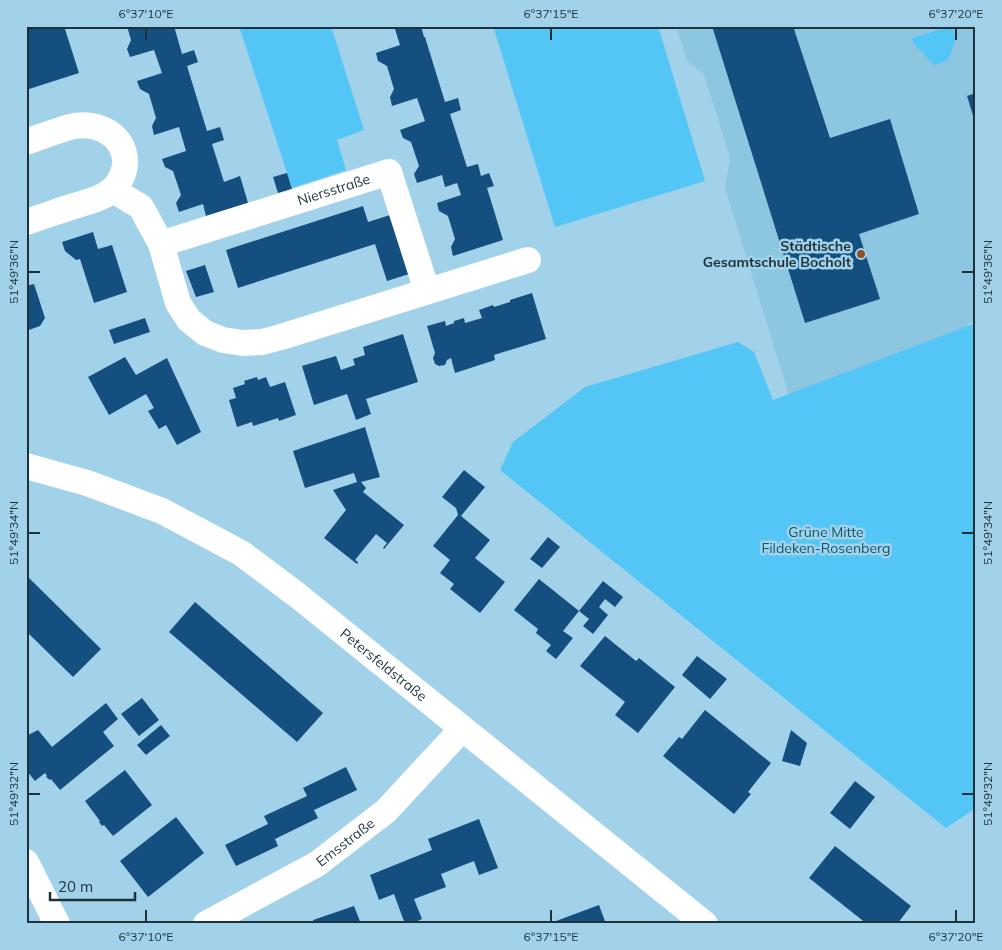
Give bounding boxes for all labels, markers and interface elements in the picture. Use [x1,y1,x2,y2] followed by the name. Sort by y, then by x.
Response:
[119,6,173,21] text: 6°37'10"E
[524,6,578,21] text: 6°37'15"E
[929,6,983,21] text: 6°37'20"E
[295,170,372,209] street label: Niersstraße
[703,237,852,271] place label: Städtische Gesamtschule Bocholt
[6,240,21,304] text: 51°49'36"N
[980,240,995,304] text: 51°49'36"N
[855,248,867,260] marker: Städtische Gesamtschule Bocholt
[6,501,21,565] text: 51°49'34"N
[980,501,995,565] text: 51°49'34"N
[761,523,891,557] park label: Grüne Mitte Fildeken-Rosenberg
[336,624,431,705] street label: Petersfeldstraße
[6,762,21,826] text: 51°49'32"N
[980,762,995,826] text: 51°49'32"N
[312,814,378,870] street label: Emsstraße
[50,870,135,902] scale bar
[58,877,93,896] text: 20 m
[119,929,173,944] text: 6°37'10"E
[524,929,578,944] text: 6°37'15"E
[929,929,983,944] text: 6°37'20"E

